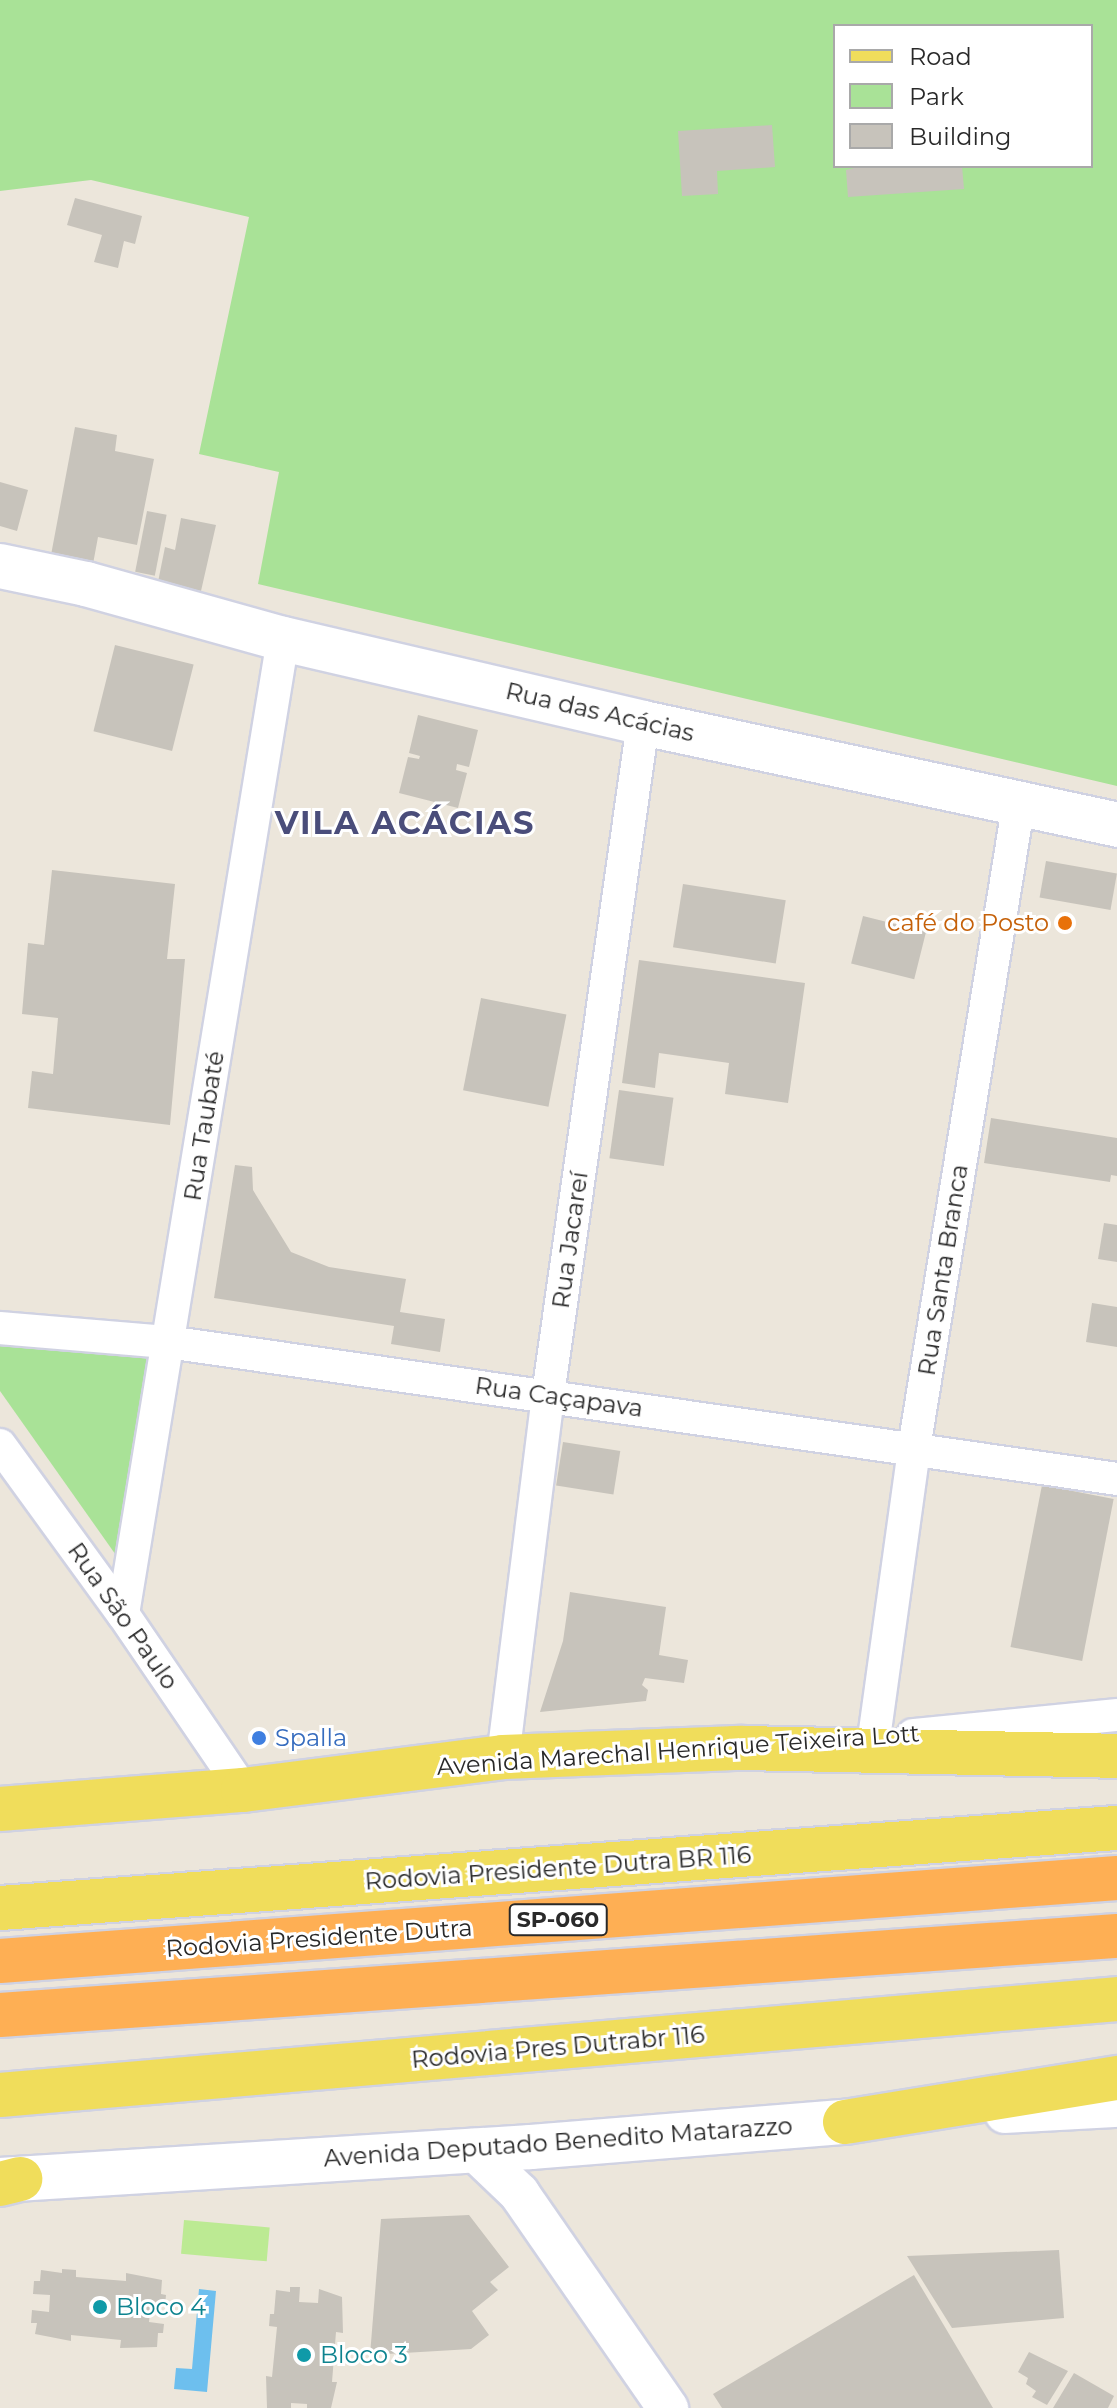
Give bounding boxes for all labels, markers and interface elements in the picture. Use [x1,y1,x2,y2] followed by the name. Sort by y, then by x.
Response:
[833,24,1093,168] legend
[909,42,972,71] text: Road
[909,82,964,111] text: Park
[909,122,1012,151] text: Building
[503,676,697,748] street label: Rua das Acácias
[275,804,535,842] district label: VILA ACÁCIAS
[887,909,1049,937] place label: café do Posto
[1056,914,1074,932] marker: café do Posto
[178,1049,230,1203] street label: Rua Taubaté
[912,1162,974,1378] street label: Rua Santa Branca
[546,1170,594,1310] street label: Rua Jacareí
[473,1371,645,1423] street label: Rua Caçapava
[62,1537,184,1695] street label: Rua São Paulo
[436,1719,920,1781] street label: Avenida Marechal Henrique Teixeira Lott
[275,1724,347,1752] place label: Spalla
[250,1729,268,1747] marker: Spalla
[364,1840,752,1896] street label: Rodovia Presidente Dutra BR 116
[508,1902,608,1938] road number: SP-060
[165,1913,473,1963] street label: Rodovia Presidente Dutra
[410,2020,706,2074] street label: Rodovia Pres Dutrabr 116
[323,2111,793,2173] street label: Avenida Deputado Benedito Matarazzo
[116,2293,206,2321] place label: Bloco 4
[91,2298,109,2316] marker: Bloco 4
[320,2341,408,2369] place label: Bloco 3
[295,2346,313,2364] marker: Bloco 3

